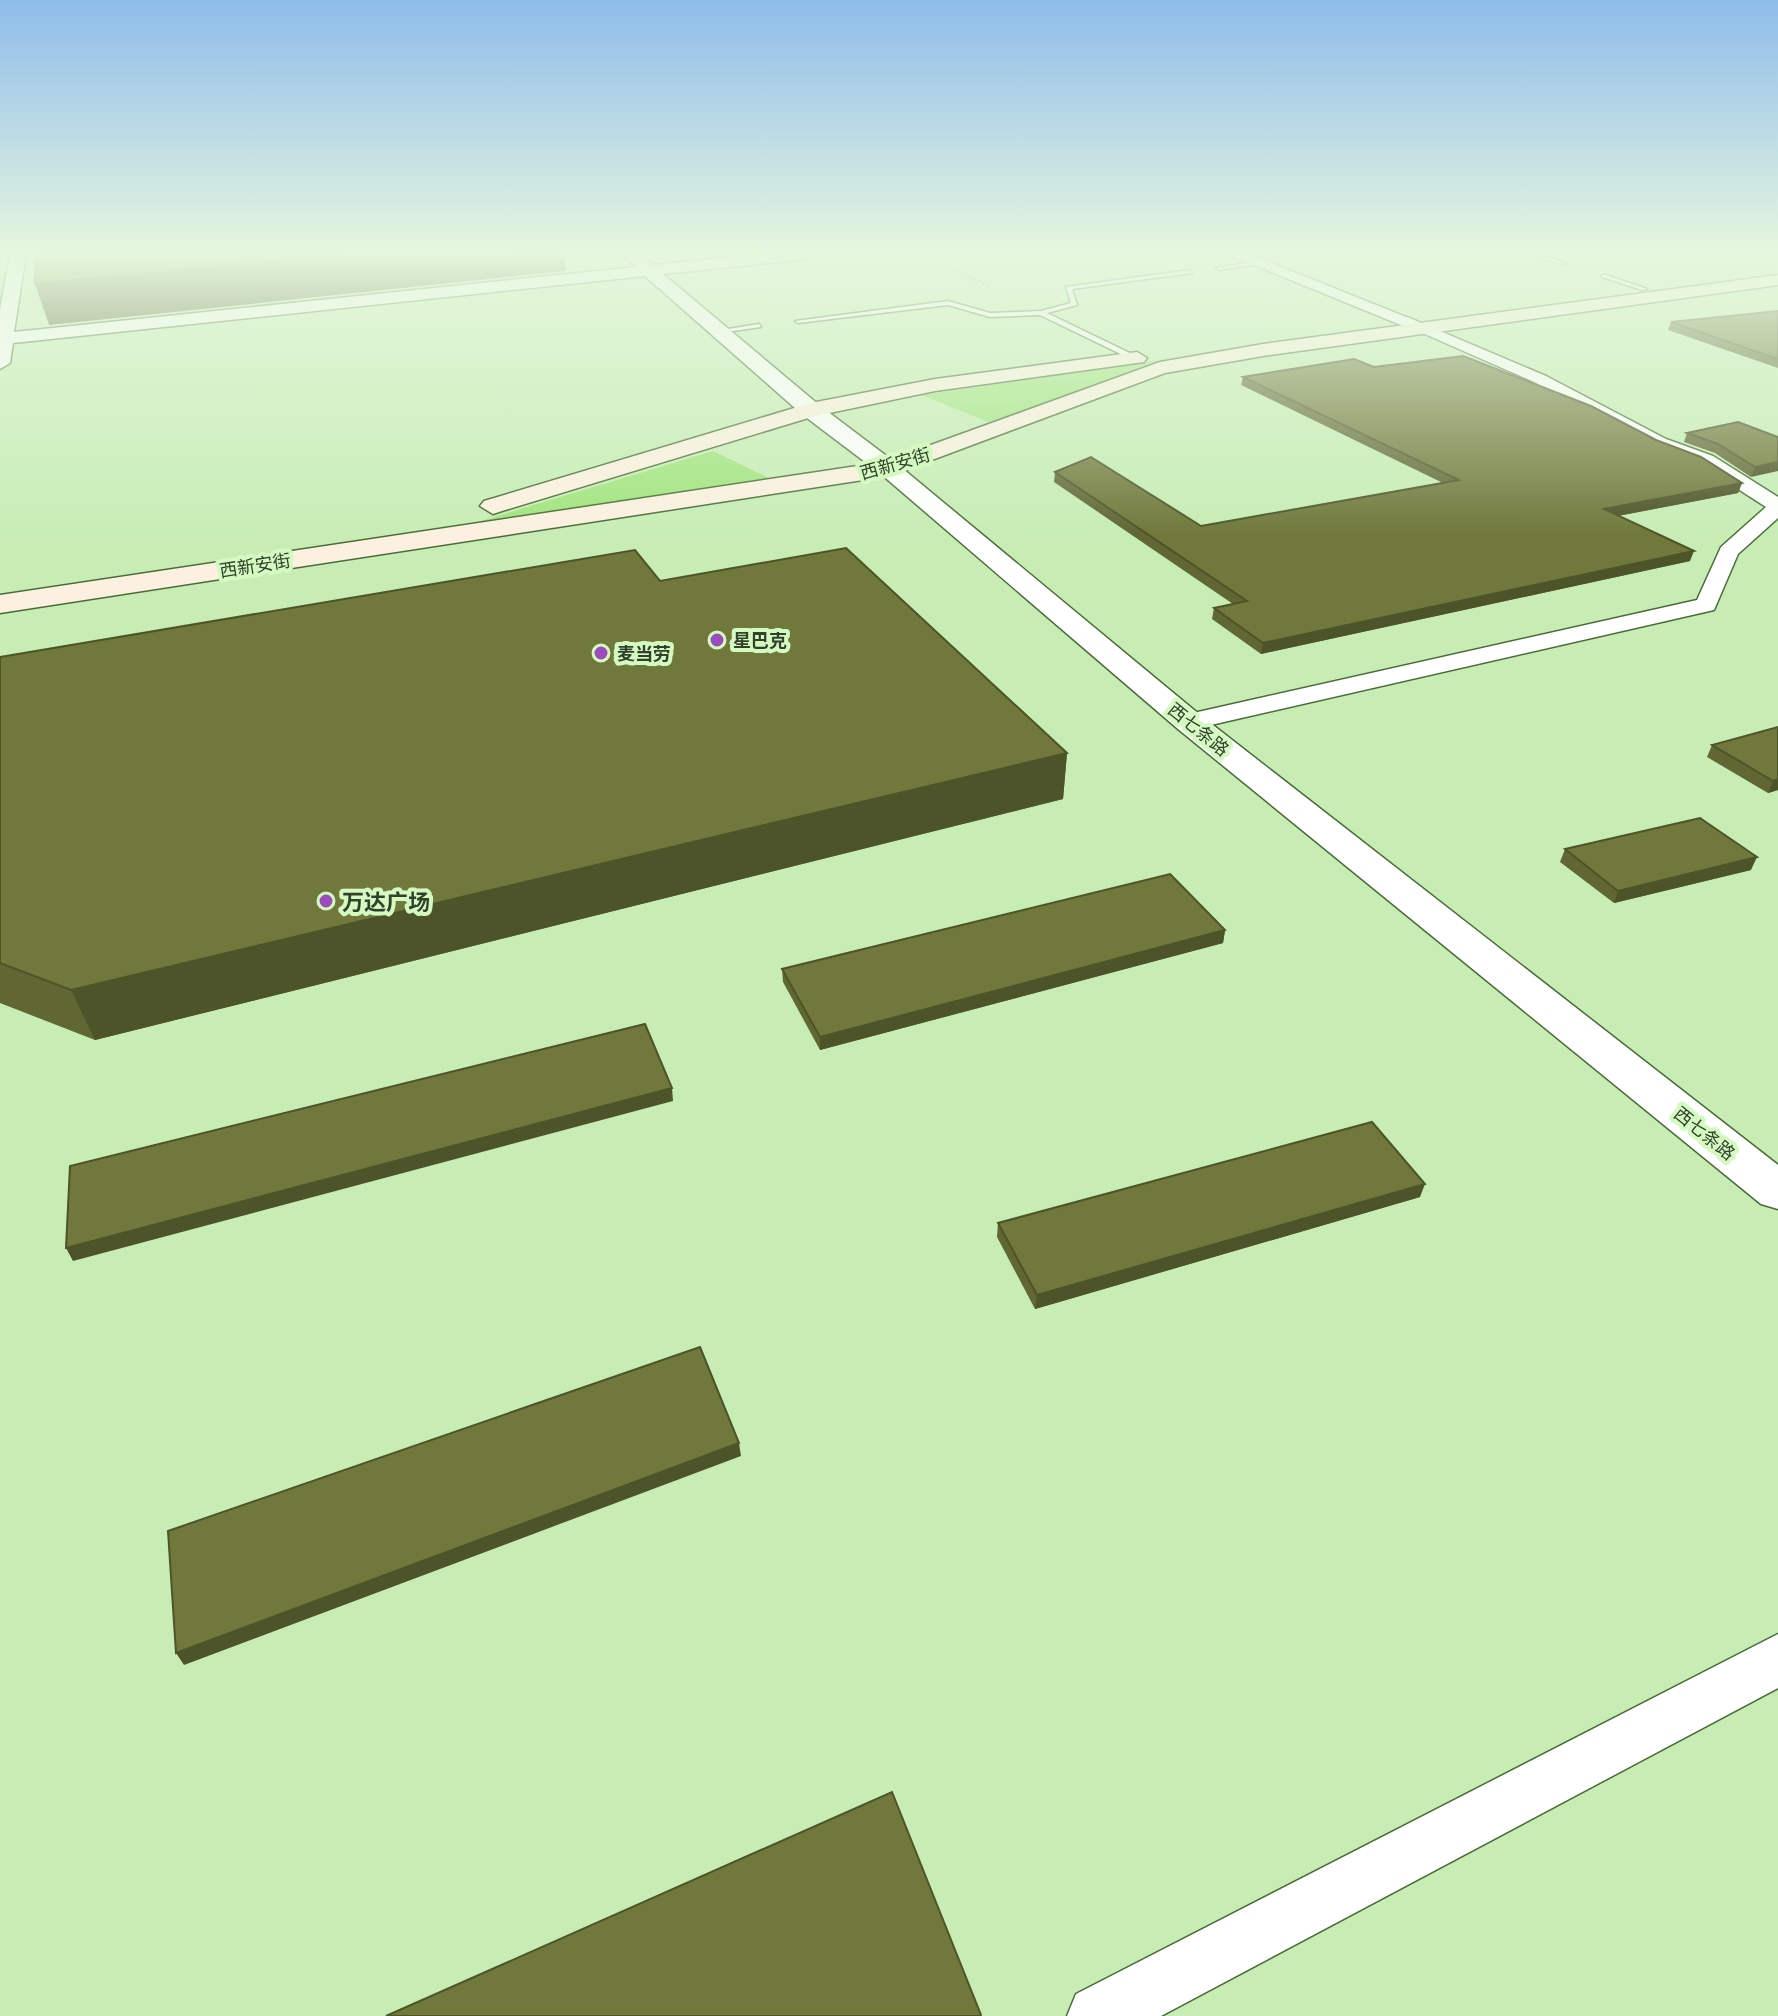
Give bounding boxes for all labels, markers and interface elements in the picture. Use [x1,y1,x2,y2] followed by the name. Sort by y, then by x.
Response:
[857,443,933,483] street label: 西新安街
[218,549,292,581] street label: 西新安街
[733,629,787,651] place label: 星巴克
[708,631,726,649] marker: 星巴克
[617,642,671,664] place label: 麦当劳
[592,644,610,662] marker: 麦当劳
[1164,698,1234,760] street label: 西七条路
[342,888,430,915] place label: 万达广场
[317,892,335,910] marker: 万达广场
[1670,1102,1740,1164] street label: 西七条路

